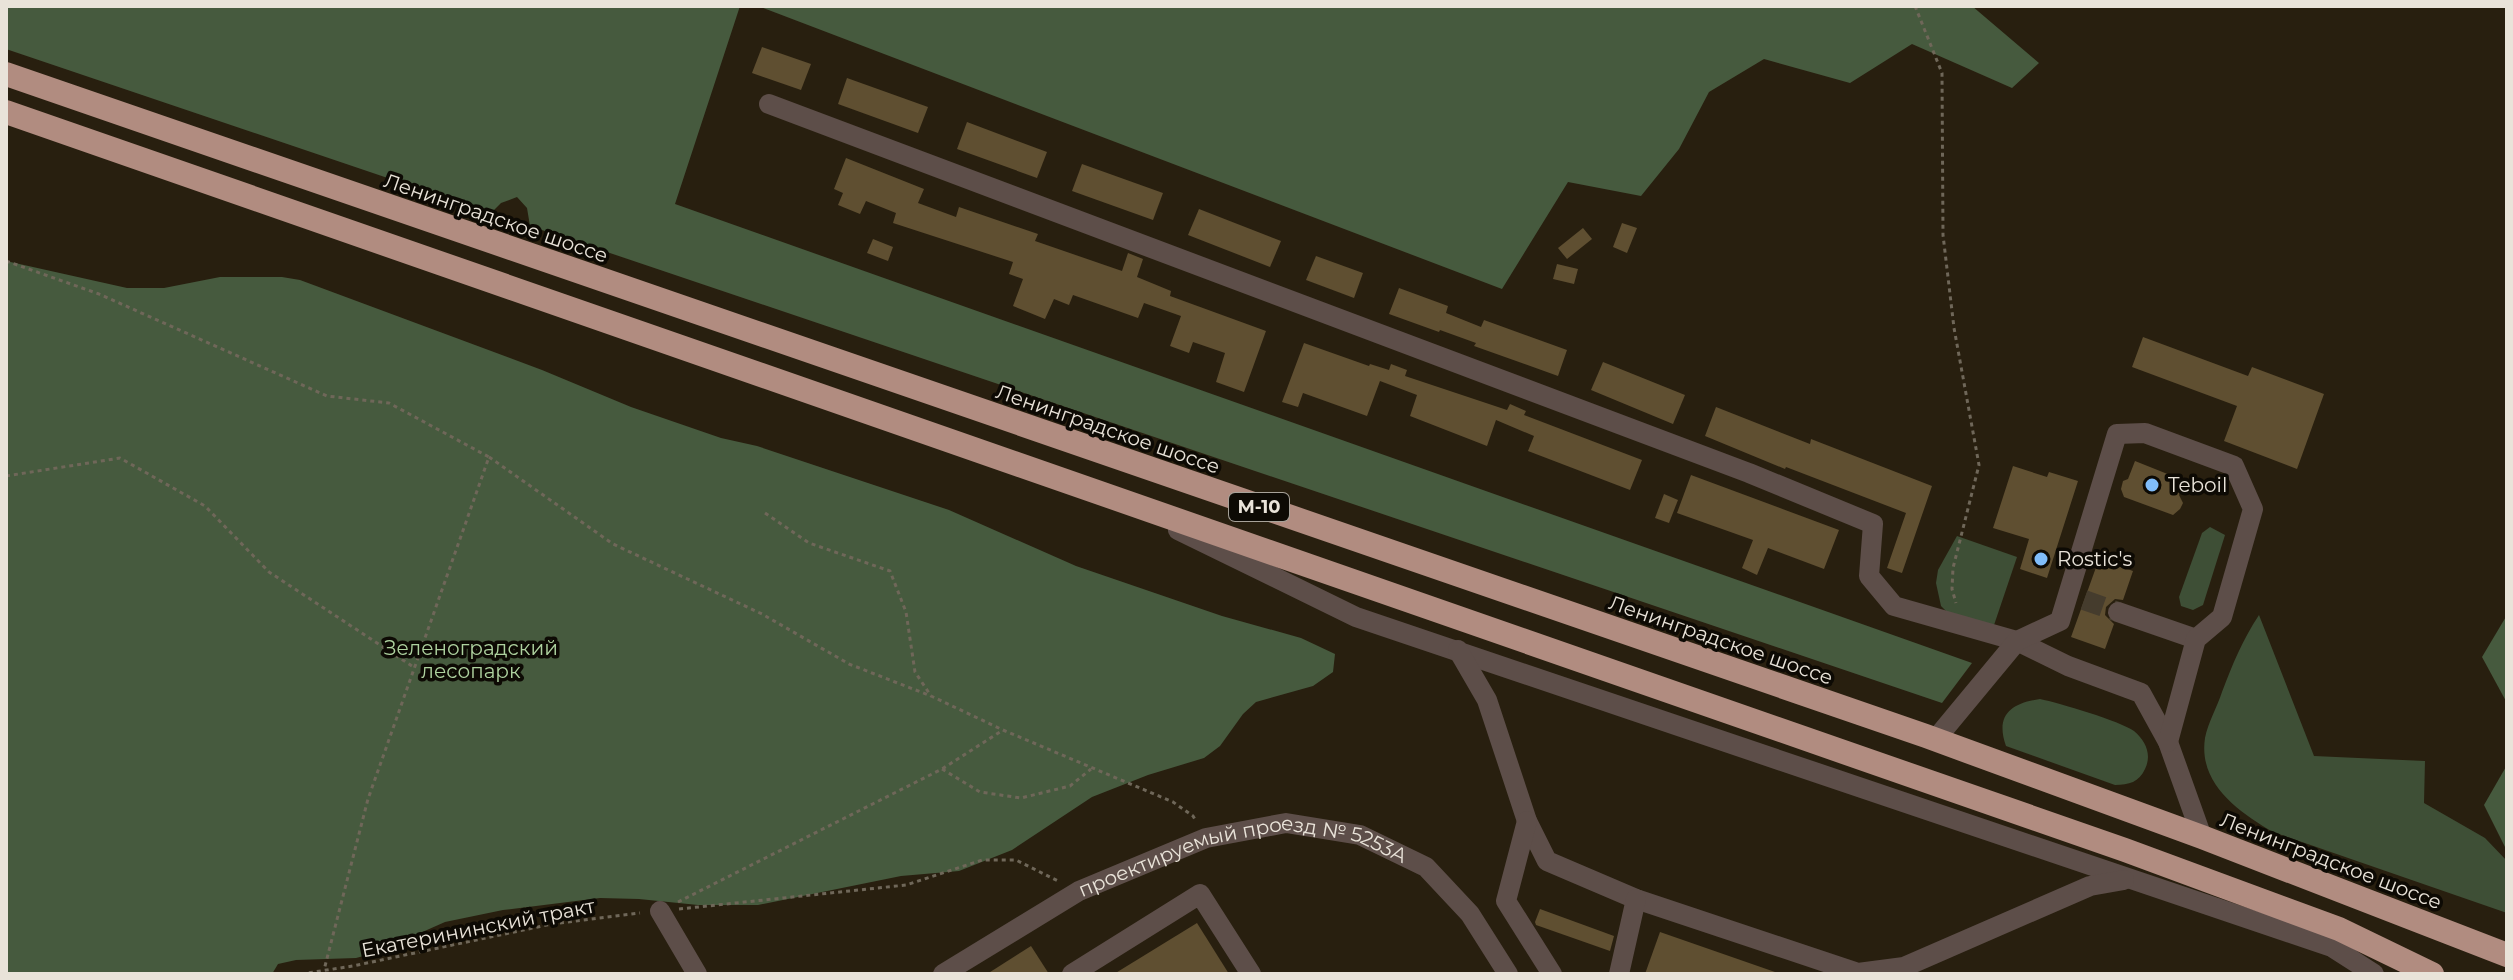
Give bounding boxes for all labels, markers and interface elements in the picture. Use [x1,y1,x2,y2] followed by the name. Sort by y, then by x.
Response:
[381,168,611,268] street label: Ленинградское шоссе
[993,379,1223,479] street label: Ленинградское шоссе
[2168,473,2227,497] place label: Teboil
[2143,476,2161,494] marker: Teboil
[1229,493,1289,521] road number: М-10
[2057,547,2133,571] place label: Rostic's
[2032,550,2050,568] marker: Rostic's
[1606,590,1836,690] street label: Ленинградское шоссе
[384,636,558,683] park label: Зеленоградский лесопарк
[2217,808,2445,914] street label: Ленинградское шоссе
[1075,810,1411,902] street label: проектируемый проезд № 5253А
[359,893,597,962] street label: Екатерининский тракт

